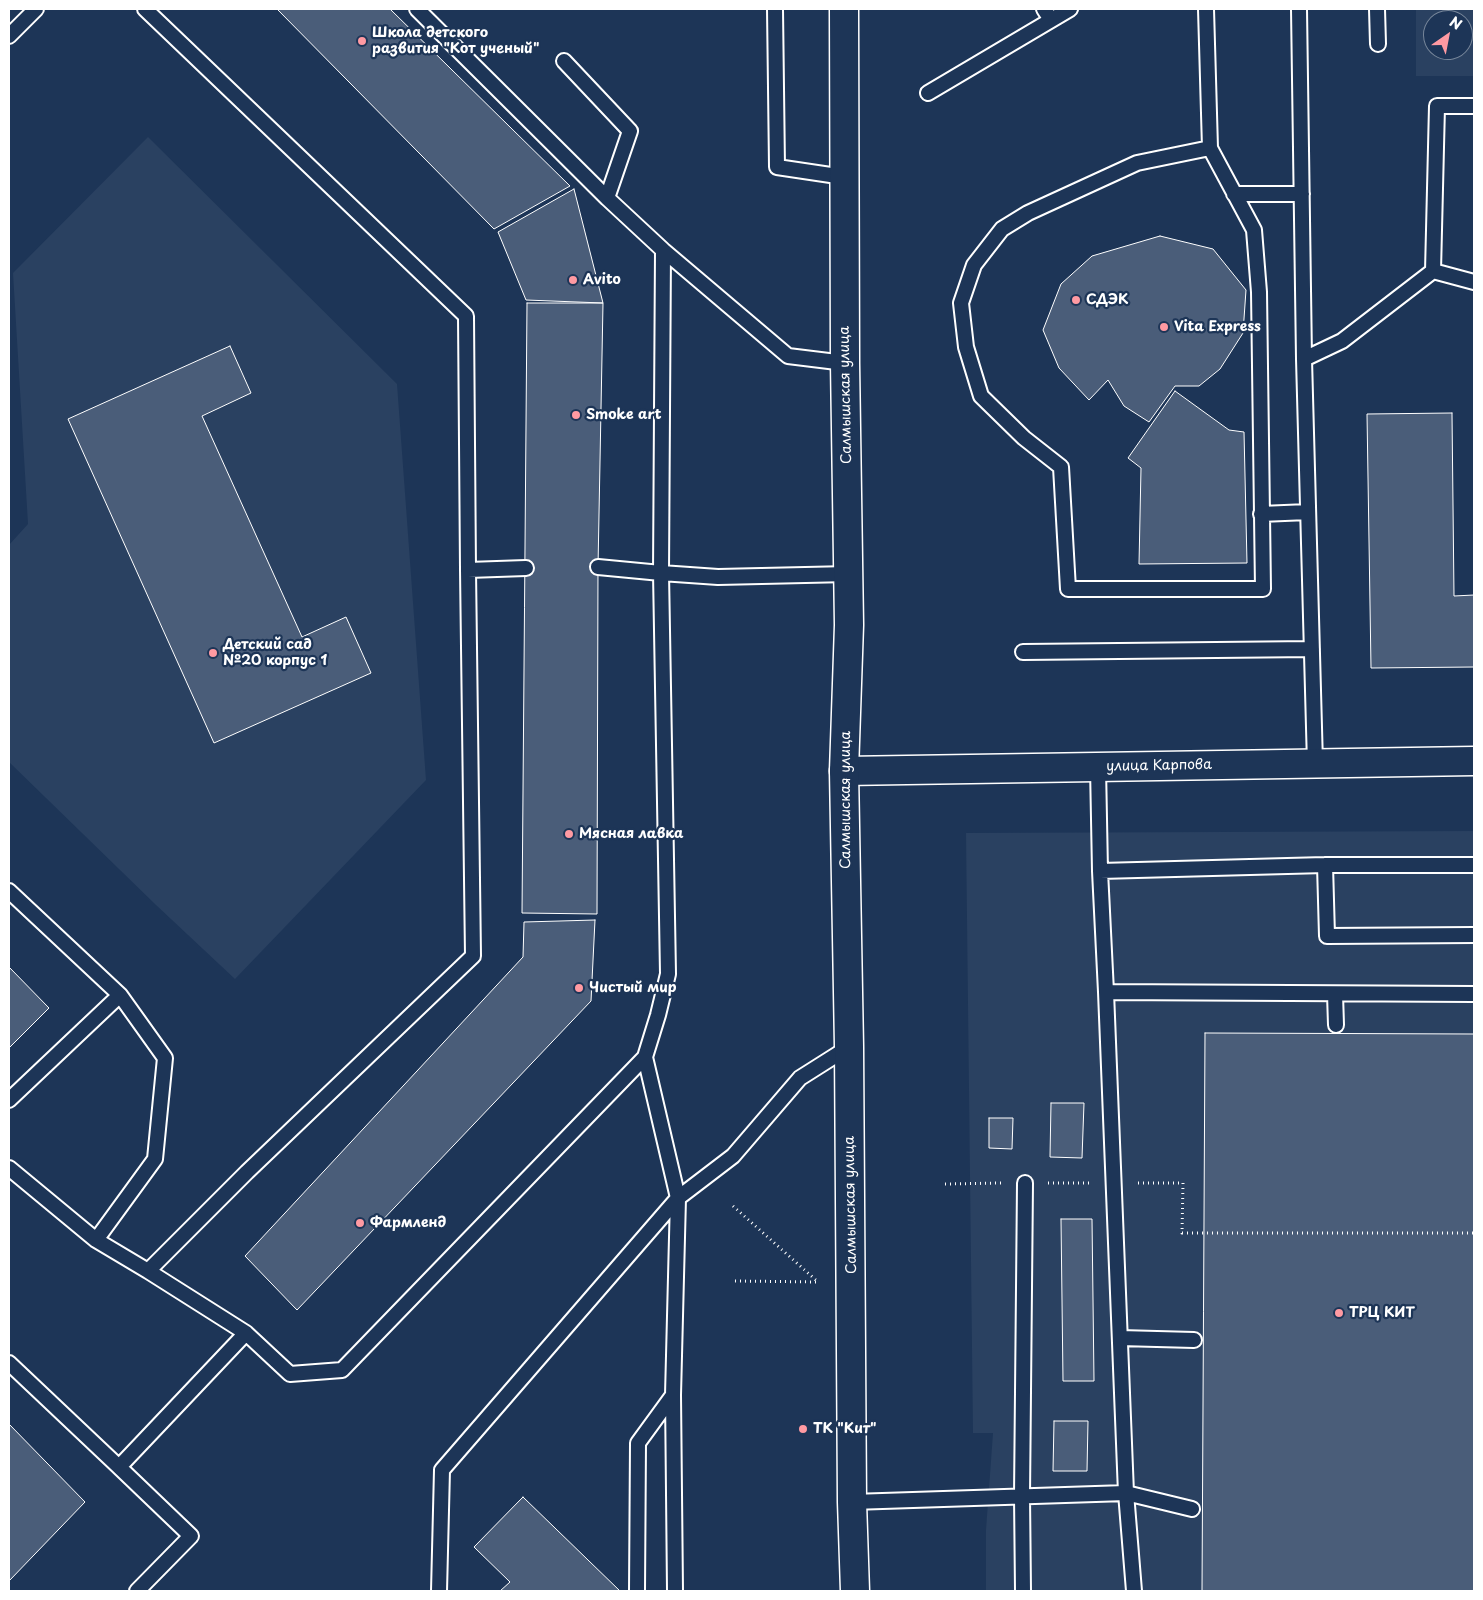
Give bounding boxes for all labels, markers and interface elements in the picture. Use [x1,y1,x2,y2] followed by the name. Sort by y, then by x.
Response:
[1423,10,1473,60] north arrow
[1446,11,1466,35] text: N
[372,25,539,58] place label: Школа детского развития "Кот ученый"
[356,35,368,47] marker: Школа детского развития "Кот ученый"
[583,272,621,288] place label: Avito
[567,274,579,286] marker: Avito
[1086,292,1128,308] place label: СДЭК
[1070,294,1082,306] marker: СДЭК
[1174,319,1261,335] place label: Vita Express
[1158,321,1170,333] marker: Vita Express
[836,326,856,464] street label: Салмышская улица
[586,407,662,423] place label: Smoke art
[570,409,582,421] marker: Smoke art
[223,637,327,670] place label: Детский сад №20 корпус 1
[207,647,219,659] marker: Детский сад №20 корпус 1
[838,731,854,869] street label: Салмышская улица
[1106,757,1212,775] street label: улица Карпова
[579,826,683,842] place label: Мясная лавка
[563,828,575,840] marker: Мясная лавка
[589,980,677,996] place label: Чистый мир
[573,982,585,994] marker: Чистый мир
[841,1136,861,1274] street label: Салмышская улица
[370,1215,446,1231] place label: Фармленд
[354,1217,366,1229] marker: Фармленд
[1349,1305,1415,1321] place label: ТРЦ КИТ
[1333,1307,1345,1319] marker: ТРЦ КИТ
[813,1421,876,1437] place label: ТК "Кит"
[797,1423,809,1435] marker: ТК "Кит"

